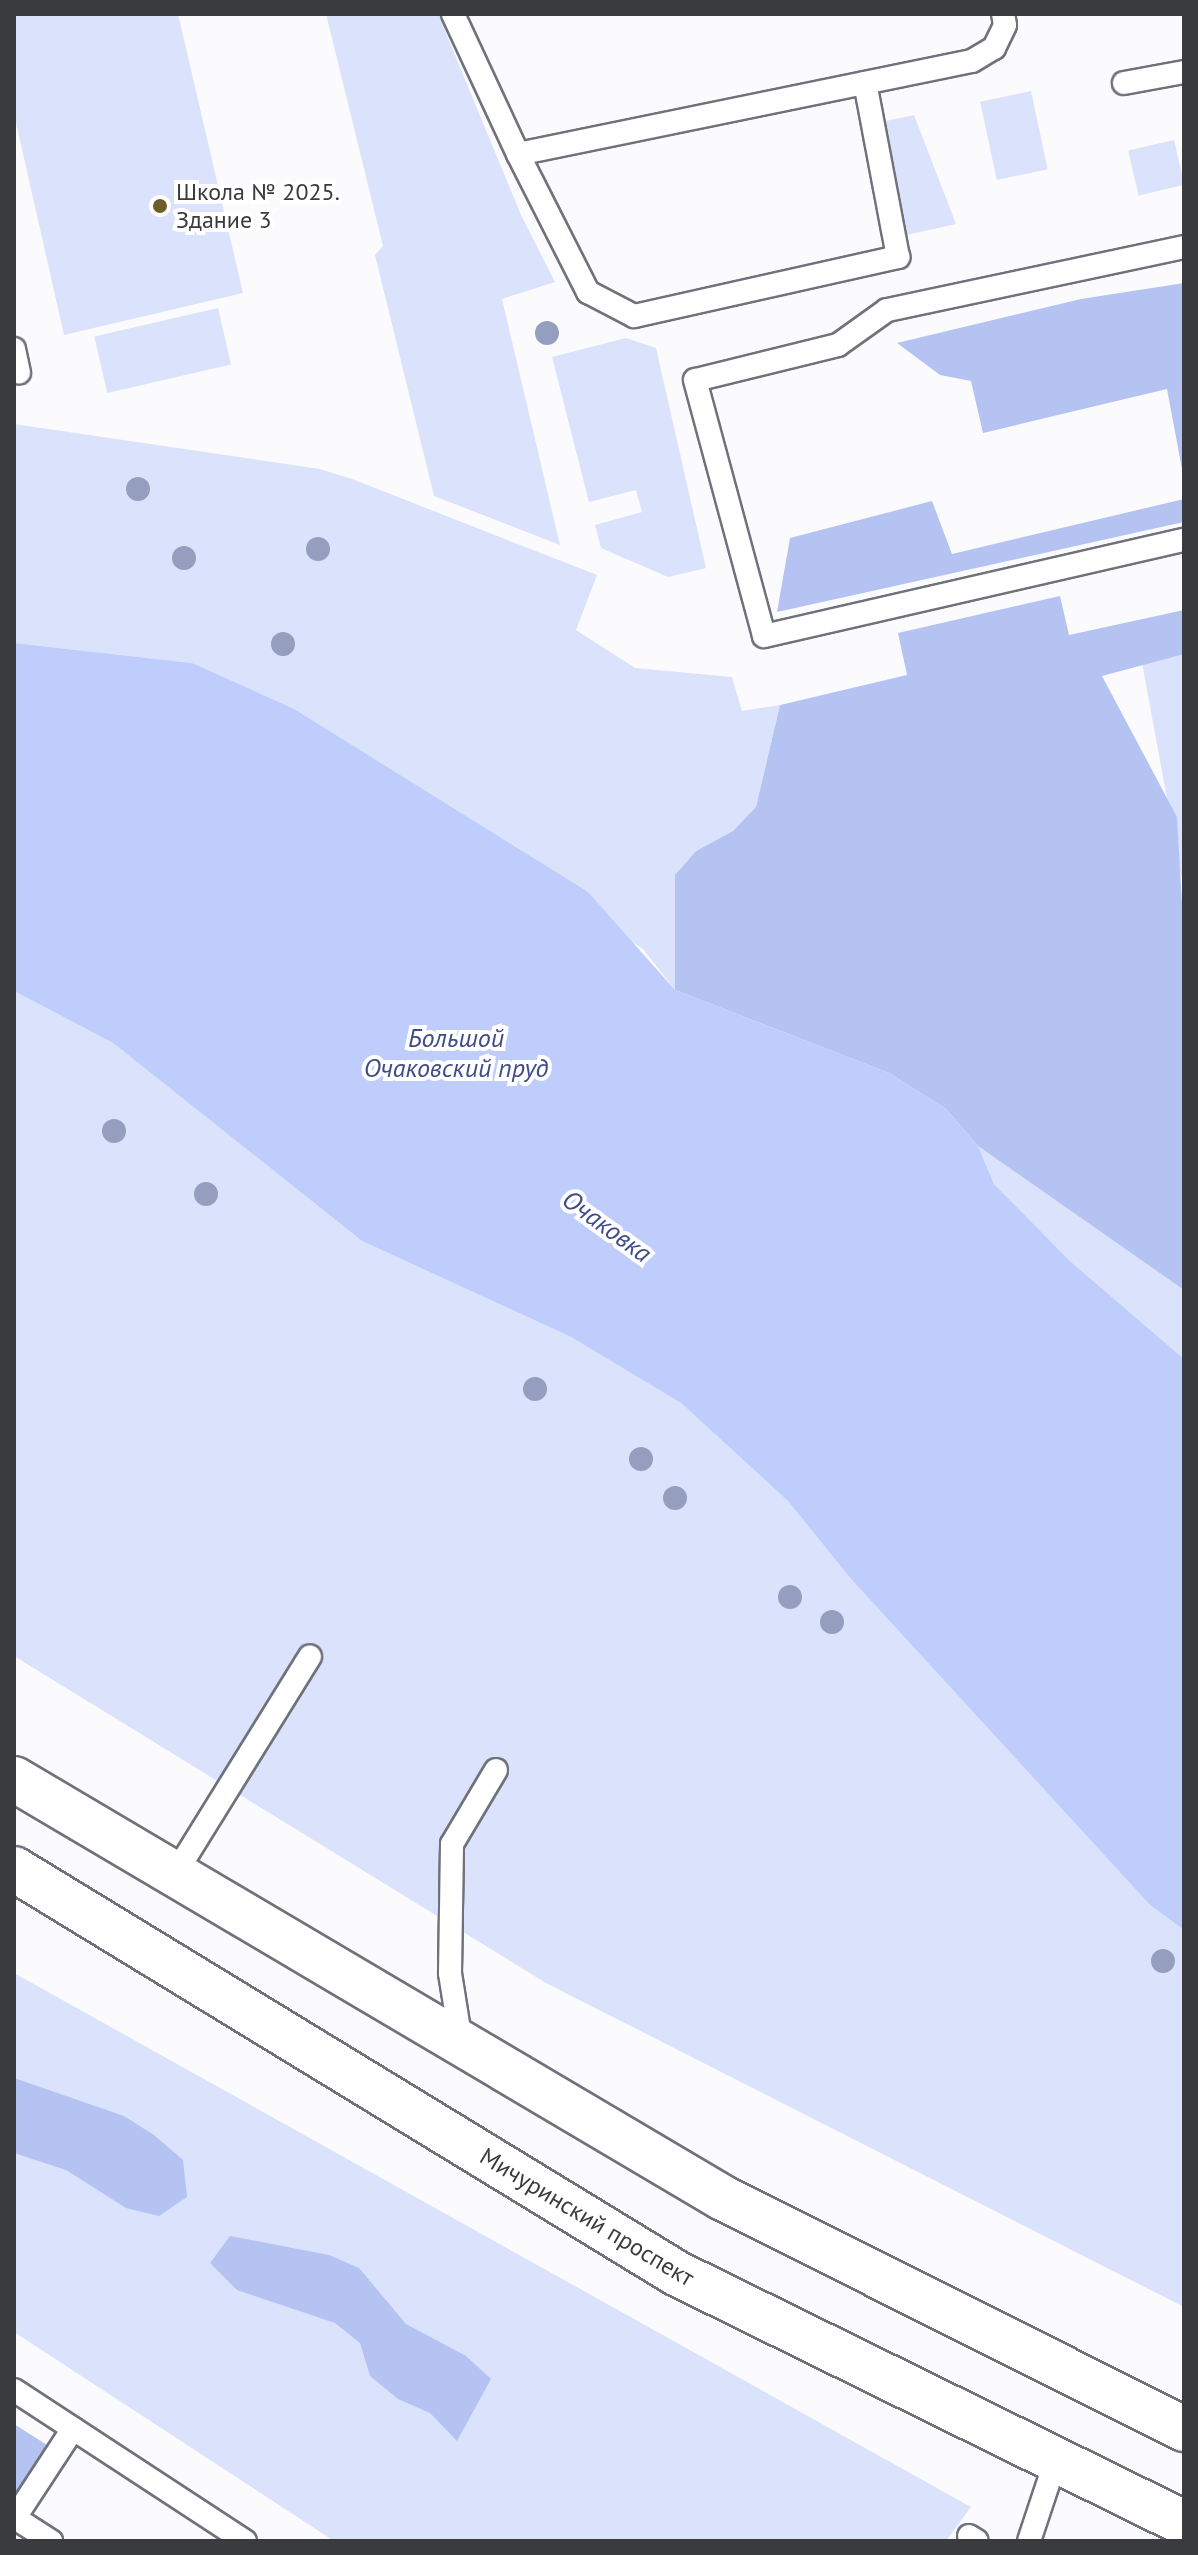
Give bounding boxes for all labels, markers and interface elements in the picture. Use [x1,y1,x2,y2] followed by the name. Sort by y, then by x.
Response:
[176,178,340,234] place label: Школа № 2025. Здание 3
[151,197,169,215] marker: Школа № 2025. Здание 3
[364,1022,548,1084] water label: Большой Очаковский пруд
[557,1183,657,1269] water label: Очаковка
[475,2142,699,2292] street label: Мичуринский проспект

